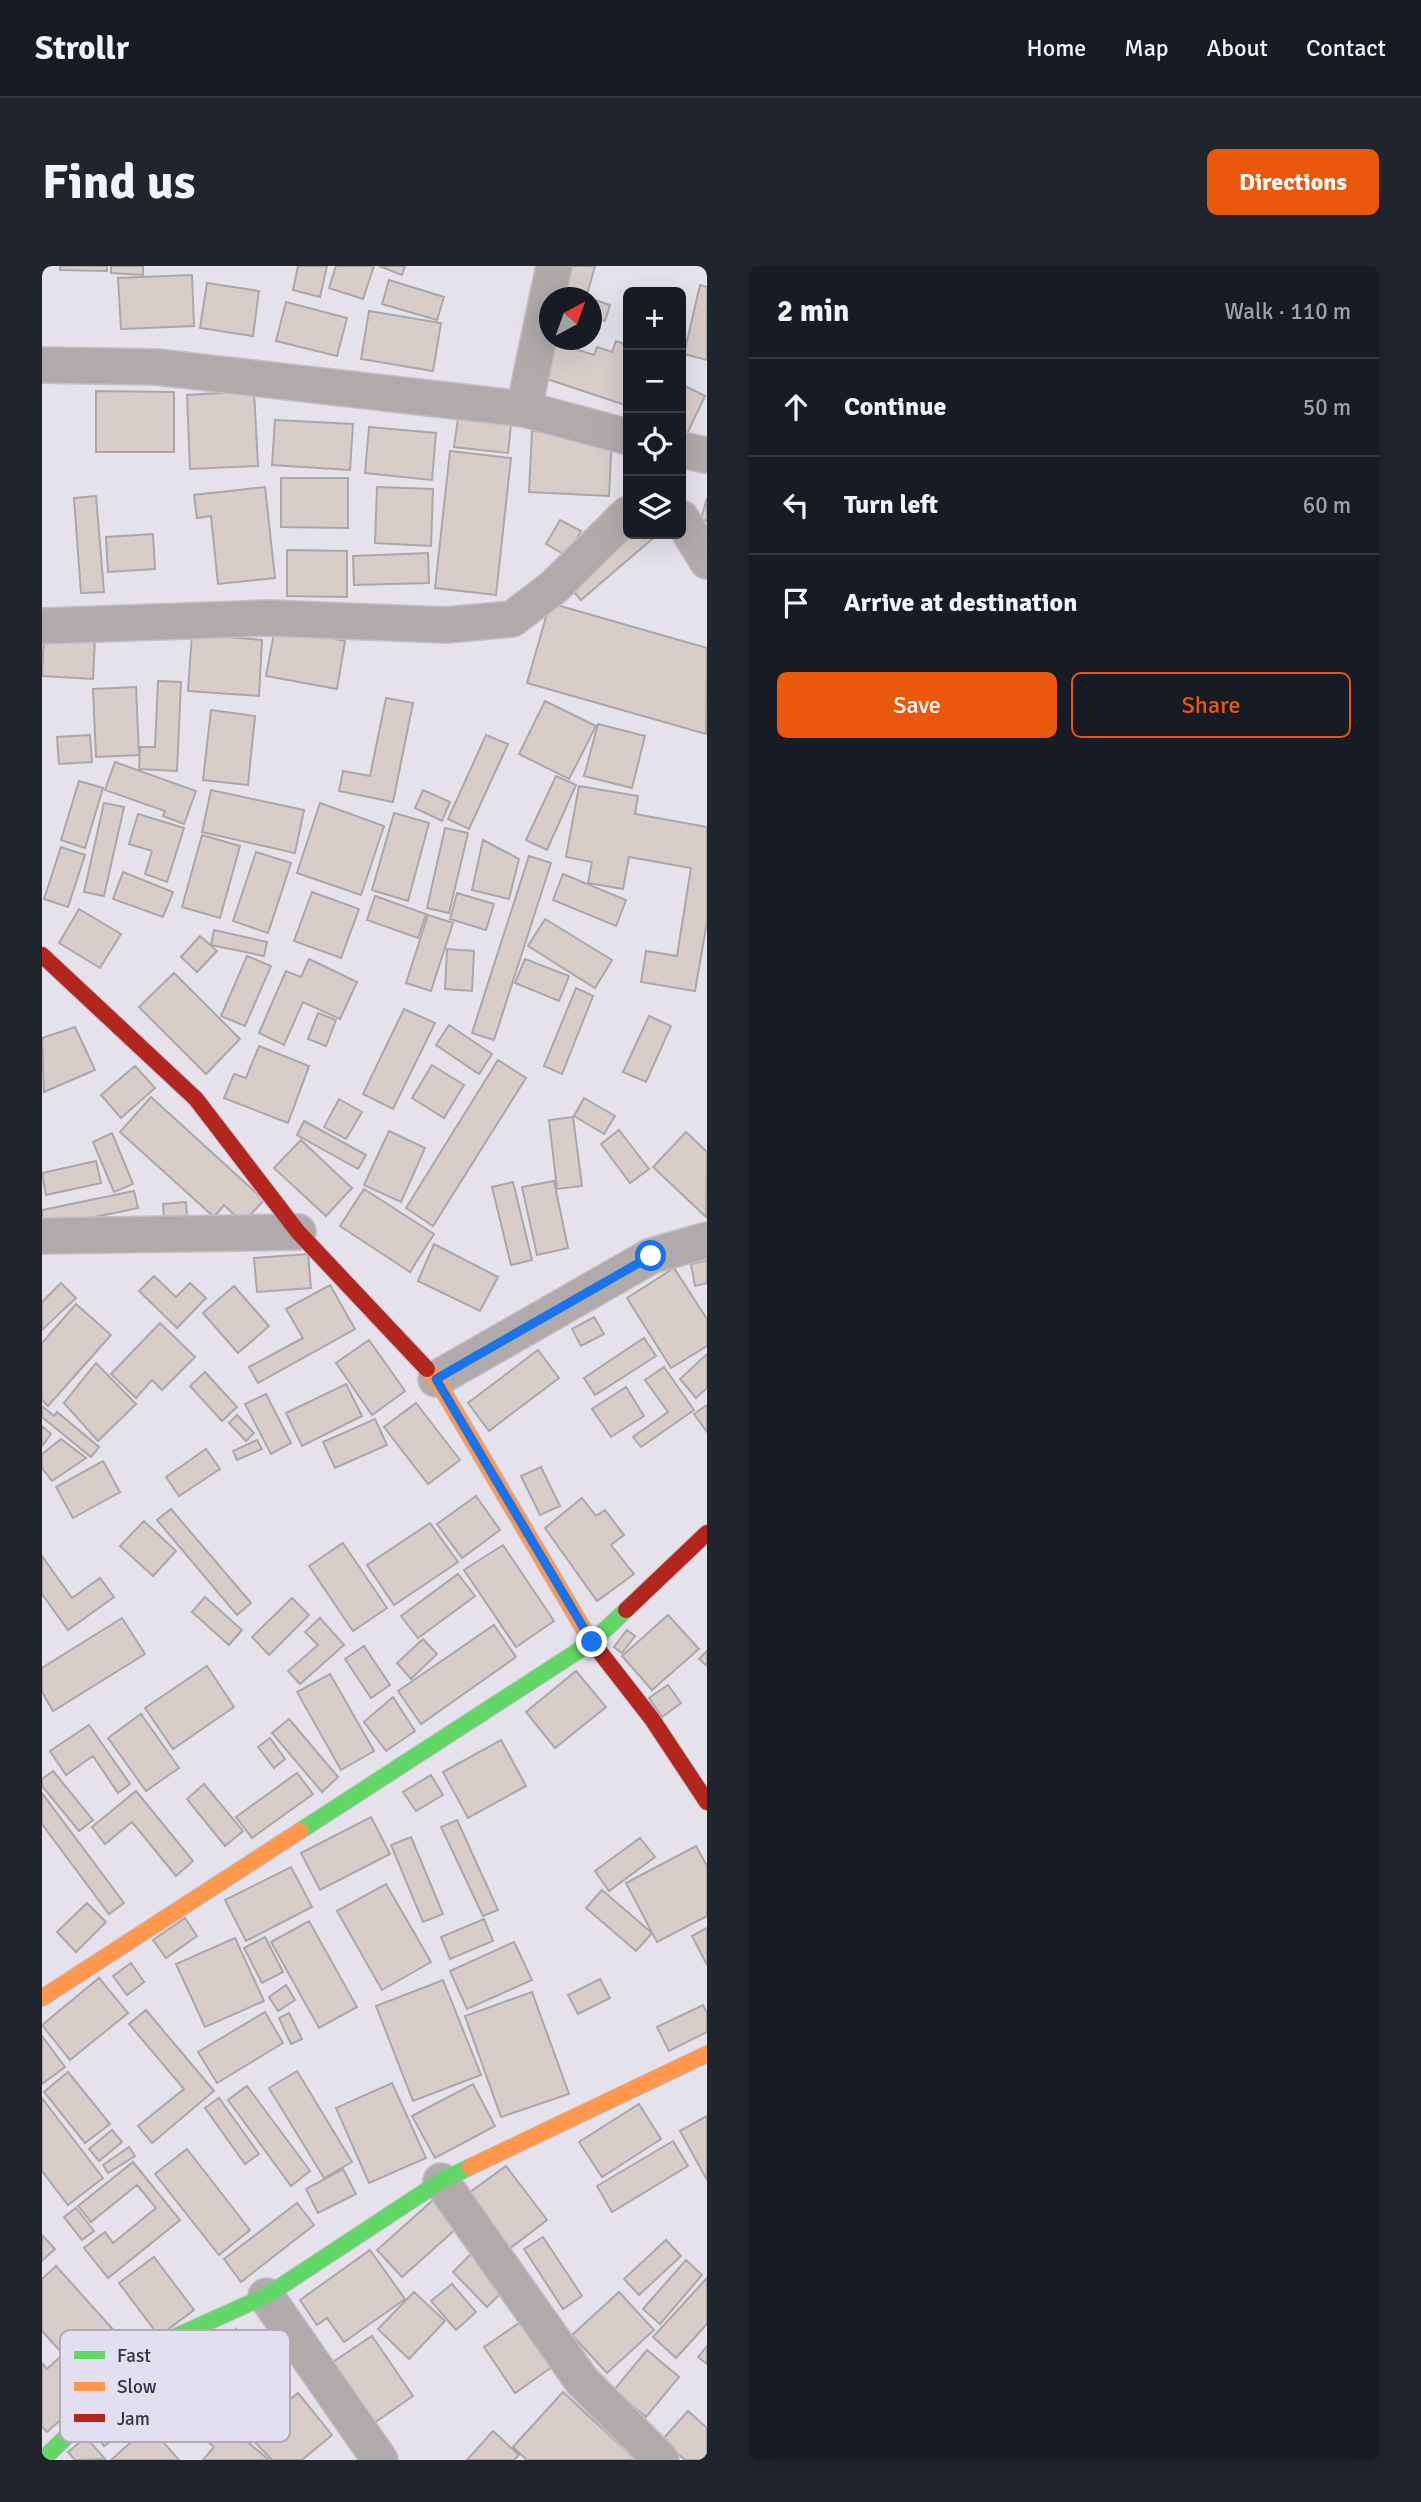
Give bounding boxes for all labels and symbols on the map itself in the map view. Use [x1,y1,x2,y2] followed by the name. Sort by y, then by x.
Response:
[539,287,602,350] north arrow
[635,1240,666,1271] route start
[576,1626,607,1657] route end
[60,2330,290,2442] legend
[117,2344,151,2368] text: Fast
[117,2375,157,2399] text: Slow
[117,2407,150,2431] text: Jam

